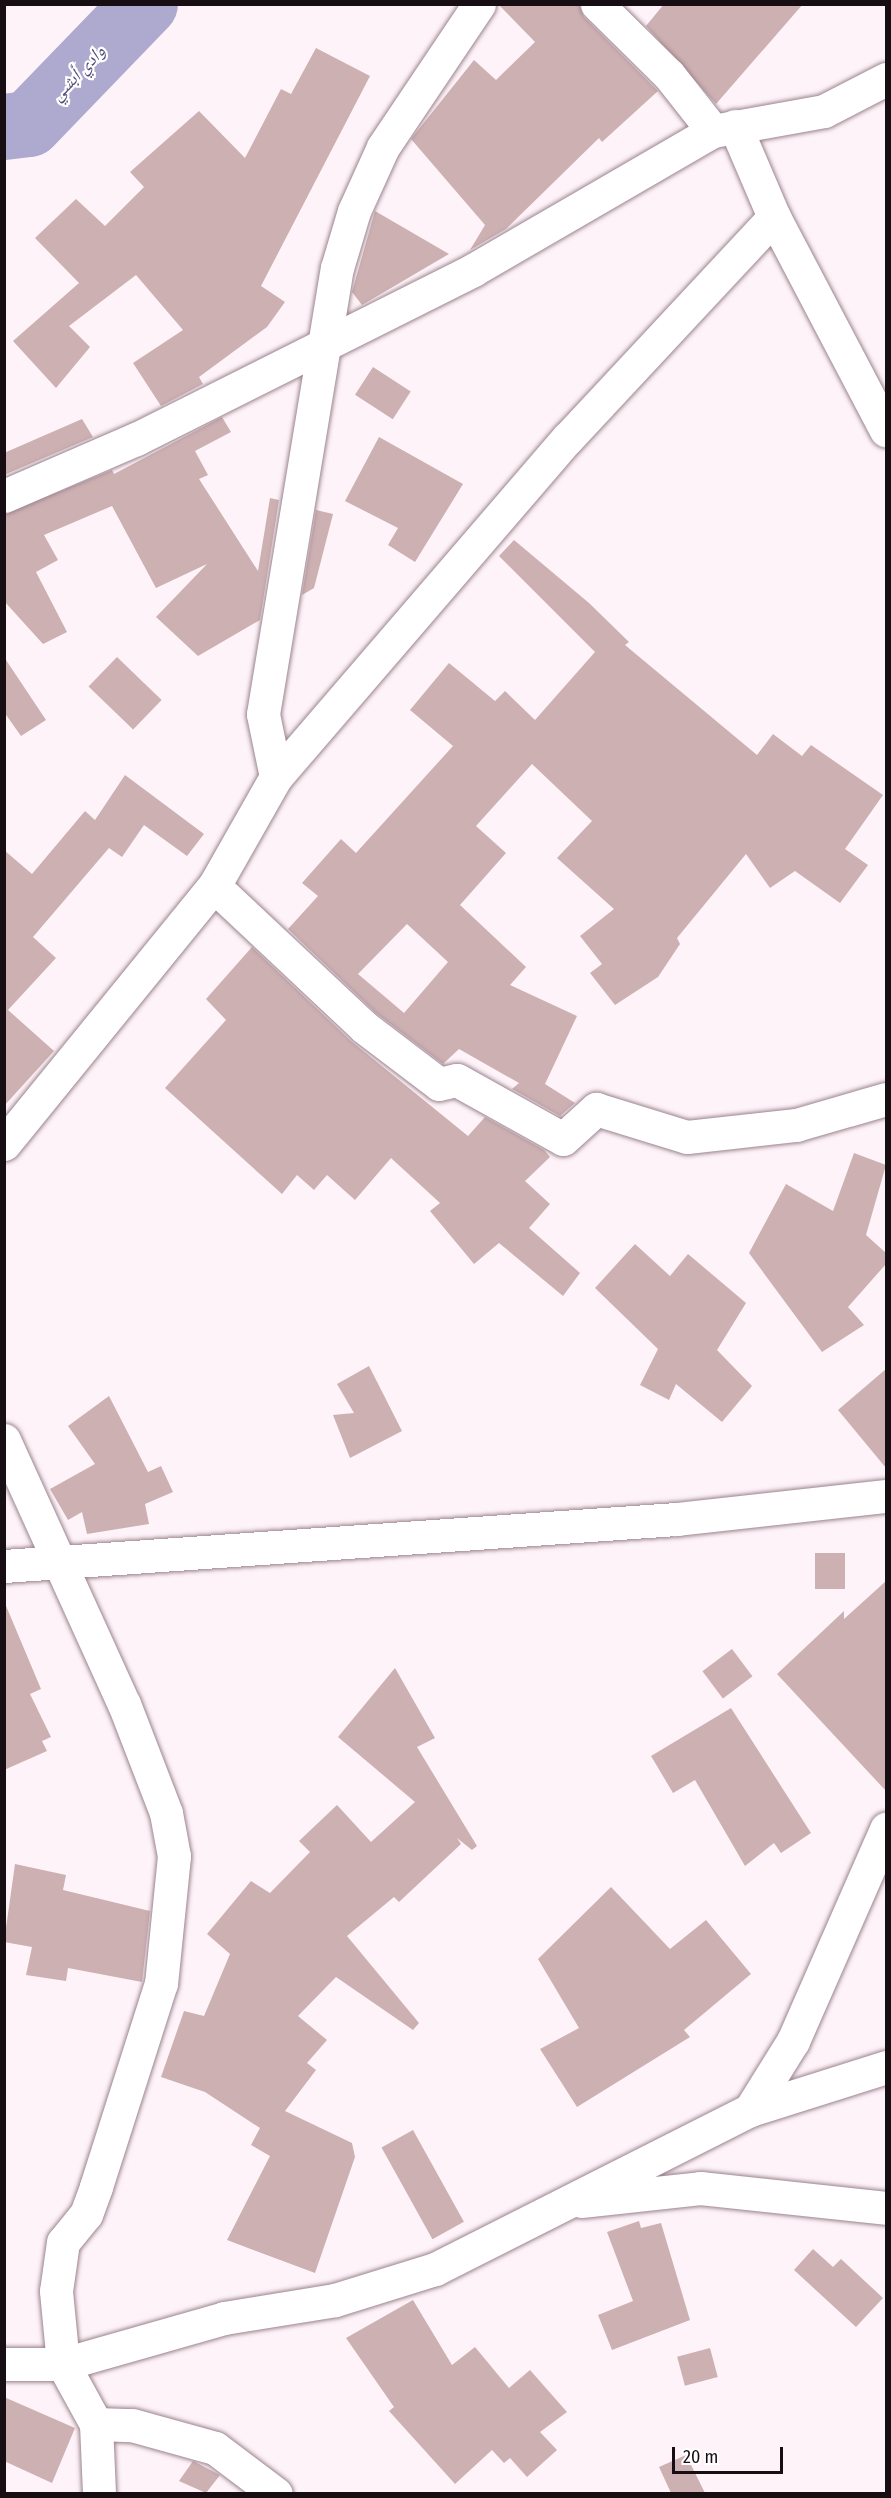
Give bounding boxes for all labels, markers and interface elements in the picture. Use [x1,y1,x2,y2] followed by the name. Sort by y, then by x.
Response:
[46,41,110,105] water label: وادي أبشي
[675,2435,786,2473] scale bar
[683,2446,718,2468] text: 20 m

